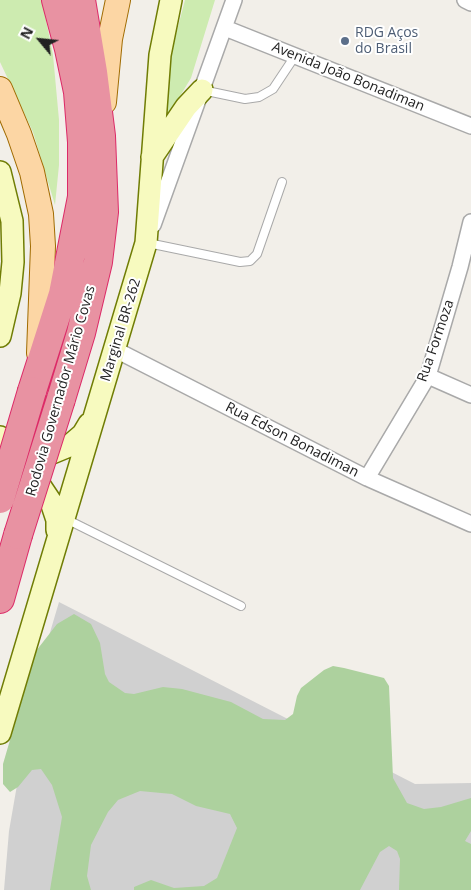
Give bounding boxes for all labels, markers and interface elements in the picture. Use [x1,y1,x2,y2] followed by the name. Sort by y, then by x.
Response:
[15,15,65,65] north arrow
[15,23,37,42] text: N
[355,25,418,58] place label: RDG Aços do Brasil
[339,35,351,47] marker: RDG Aços do Brasil
[269,39,427,115] street label: Avenida João Bonadiman
[97,276,145,384] street label: Marginal BR-262
[23,284,99,498] street label: Rodovia Governador Mário Covas
[414,298,458,384] street label: Rua Formoza
[222,399,362,481] street label: Rua Edson Bonadiman

